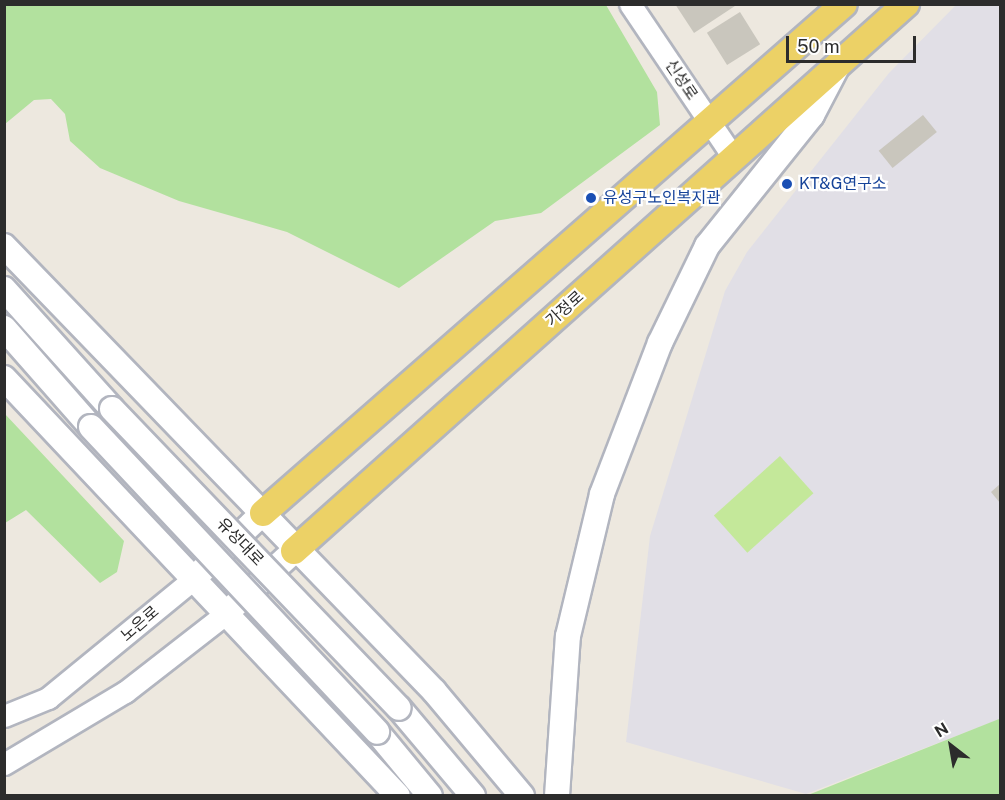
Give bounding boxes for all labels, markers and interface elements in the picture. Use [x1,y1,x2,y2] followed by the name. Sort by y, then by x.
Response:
[789,24,920,62] scale bar
[797,36,840,57] text: 50 m
[661,56,701,104] street label: 신성로
[799,174,887,194] place label: KT&G연구소
[780,177,794,191] marker: KT&G연구소
[603,188,721,208] place label: 유성구노인복지관
[584,191,598,205] marker: 유성구노인복지관
[542,287,588,331] street label: 가정로
[213,514,267,570] street label: 유성대로
[117,602,163,646] street label: 노은로
[921,716,981,776] north arrow
[931,719,952,742] text: N

